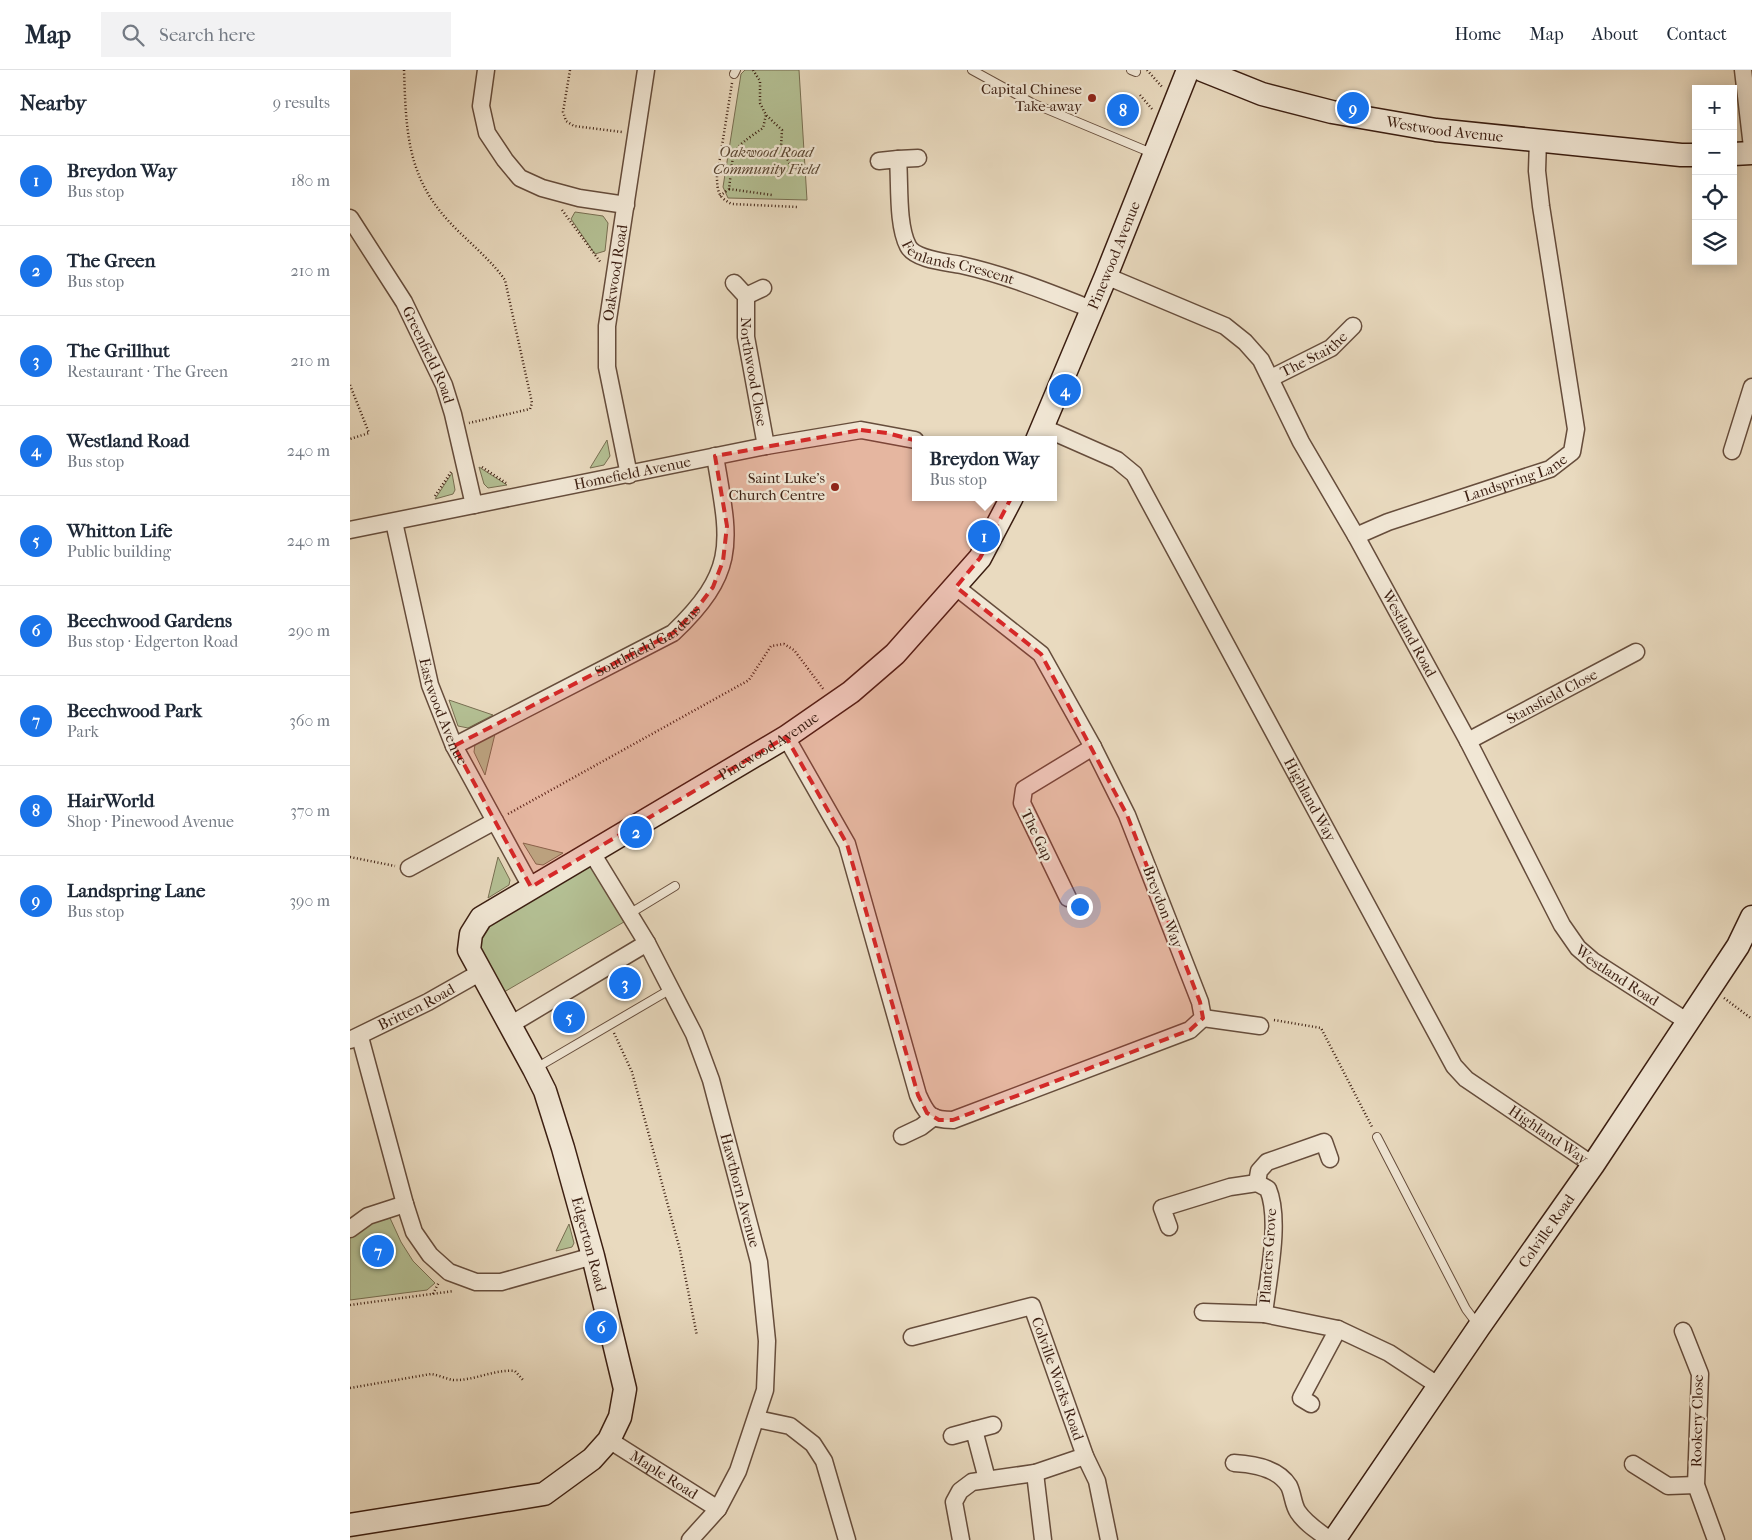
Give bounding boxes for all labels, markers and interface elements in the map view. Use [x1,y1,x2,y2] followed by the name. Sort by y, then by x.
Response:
[101,12,451,57] search box
[25,21,71,49] text: Map
[119,21,147,49] icon: search
[159,24,255,46] text: Search here
[1454,24,1501,45] text: Home
[1529,24,1564,45] text: Map
[1592,24,1638,45] text: About
[1666,24,1727,45] text: Contact
[981,80,1083,115] place label: Capital Chinese Take-away
[1692,85,1737,265] map controls
[1692,85,1737,130] button: +
[1337,89,1369,127] pin: 9
[20,91,86,115] text: Nearby
[1107,91,1139,129] pin: 8
[1086,92,1098,104] marker: Capital Chinese Take-away
[273,93,330,112] text: 9 results
[1384,112,1505,146] street label: Westwood Avenue
[1692,130,1737,175] button: −
[713,143,821,178] park label: Oakwood Road Community Field
[67,160,177,182] text: Breydon Way
[33,171,39,190] text: 1
[291,171,330,190] text: 180 m
[1692,175,1737,220] button: locate
[67,182,124,201] text: Bus stop
[1084,198,1144,312] street label: Pinewood Avenue
[1692,220,1737,265] button: layers
[599,222,631,322] street label: Oakwood Road
[898,237,1017,289] street label: Fenlands Crescent
[67,250,156,272] text: The Green
[32,261,40,280] text: 2
[291,261,330,280] text: 210 m
[67,272,124,291] text: Bus stop
[398,303,458,406] street label: Greenfield Road
[737,317,771,428] street label: Northwood Close
[1277,328,1351,381] street label: The Staithe
[67,340,170,362] text: The Grillhut
[33,351,39,370] text: 3
[291,351,330,370] text: 210 m
[67,362,228,381] text: Restaurant · The Green
[1049,371,1081,409] pin: 4
[67,430,189,452] text: Westland Road
[912,436,1057,501] popup
[31,441,41,460] text: 4
[287,441,330,460] text: 240 m
[930,448,1039,470] text: Breydon Way
[1462,450,1571,506] street label: Landspring Lane
[67,452,124,471] text: Bus stop
[572,452,693,494] street label: Homefield Avenue
[728,469,826,504] place label: Saint Luke's Church Centre
[930,470,987,489] text: Bus stop
[829,481,841,493] marker: Saint Luke's Church Centre
[968,517,1000,555] pin: 1
[67,520,172,542] text: Whitton Life
[33,531,39,550] text: 5
[287,531,330,550] text: 240 m
[67,542,171,561] text: Public building
[1378,586,1441,681] street label: Westland Road
[592,601,705,681] street label: Southfield Gardens
[67,610,232,632] text: Beechwood Gardens
[32,621,40,640] text: 6
[288,621,330,640] text: 290 m
[67,632,238,651] text: Bus stop · Edgerton Road
[415,656,472,768] street label: Eastwood Avenue
[1503,665,1601,728] street label: Stansfield Close
[67,700,202,722] text: Beechwood Park
[715,708,823,784] street label: Pinewood Avenue
[32,711,40,730] text: 7
[289,711,330,730] text: 360 m
[67,722,99,741] text: Park
[1280,755,1340,845] street label: Highland Way
[67,790,154,812] text: HairWorld
[32,801,40,820] text: 8
[290,801,330,820] text: 370 m
[1017,806,1057,864] street label: The Gap
[67,812,234,831] text: Shop · Pinewood Avenue
[620,813,652,851] pin: 2
[1139,863,1187,952] street label: Breydon Way
[67,880,205,902] text: Landspring Lane
[32,891,40,910] text: 9
[289,891,330,910] text: 390 m
[1067,894,1093,920] your location
[67,902,124,921] text: Bus stop
[1571,940,1663,1010] street label: Westland Road
[609,964,641,1002] pin: 3
[375,979,459,1034] street label: Britten Road
[553,998,585,1036] pin: 5
[1505,1101,1592,1169] street label: Highland Way
[716,1131,764,1250] street label: Hawthorn Avenue
[1514,1190,1579,1271] street label: Colville Road
[568,1195,611,1294] street label: Edgerton Road
[1256,1207,1280,1304] street label: Planters Grove
[362,1232,394,1270] pin: 7
[585,1308,617,1346] pin: 6
[1028,1314,1088,1444] street label: Colville Works Road
[1687,1374,1707,1468] street label: Rookery Close
[627,1447,702,1503] street label: Maple Road

